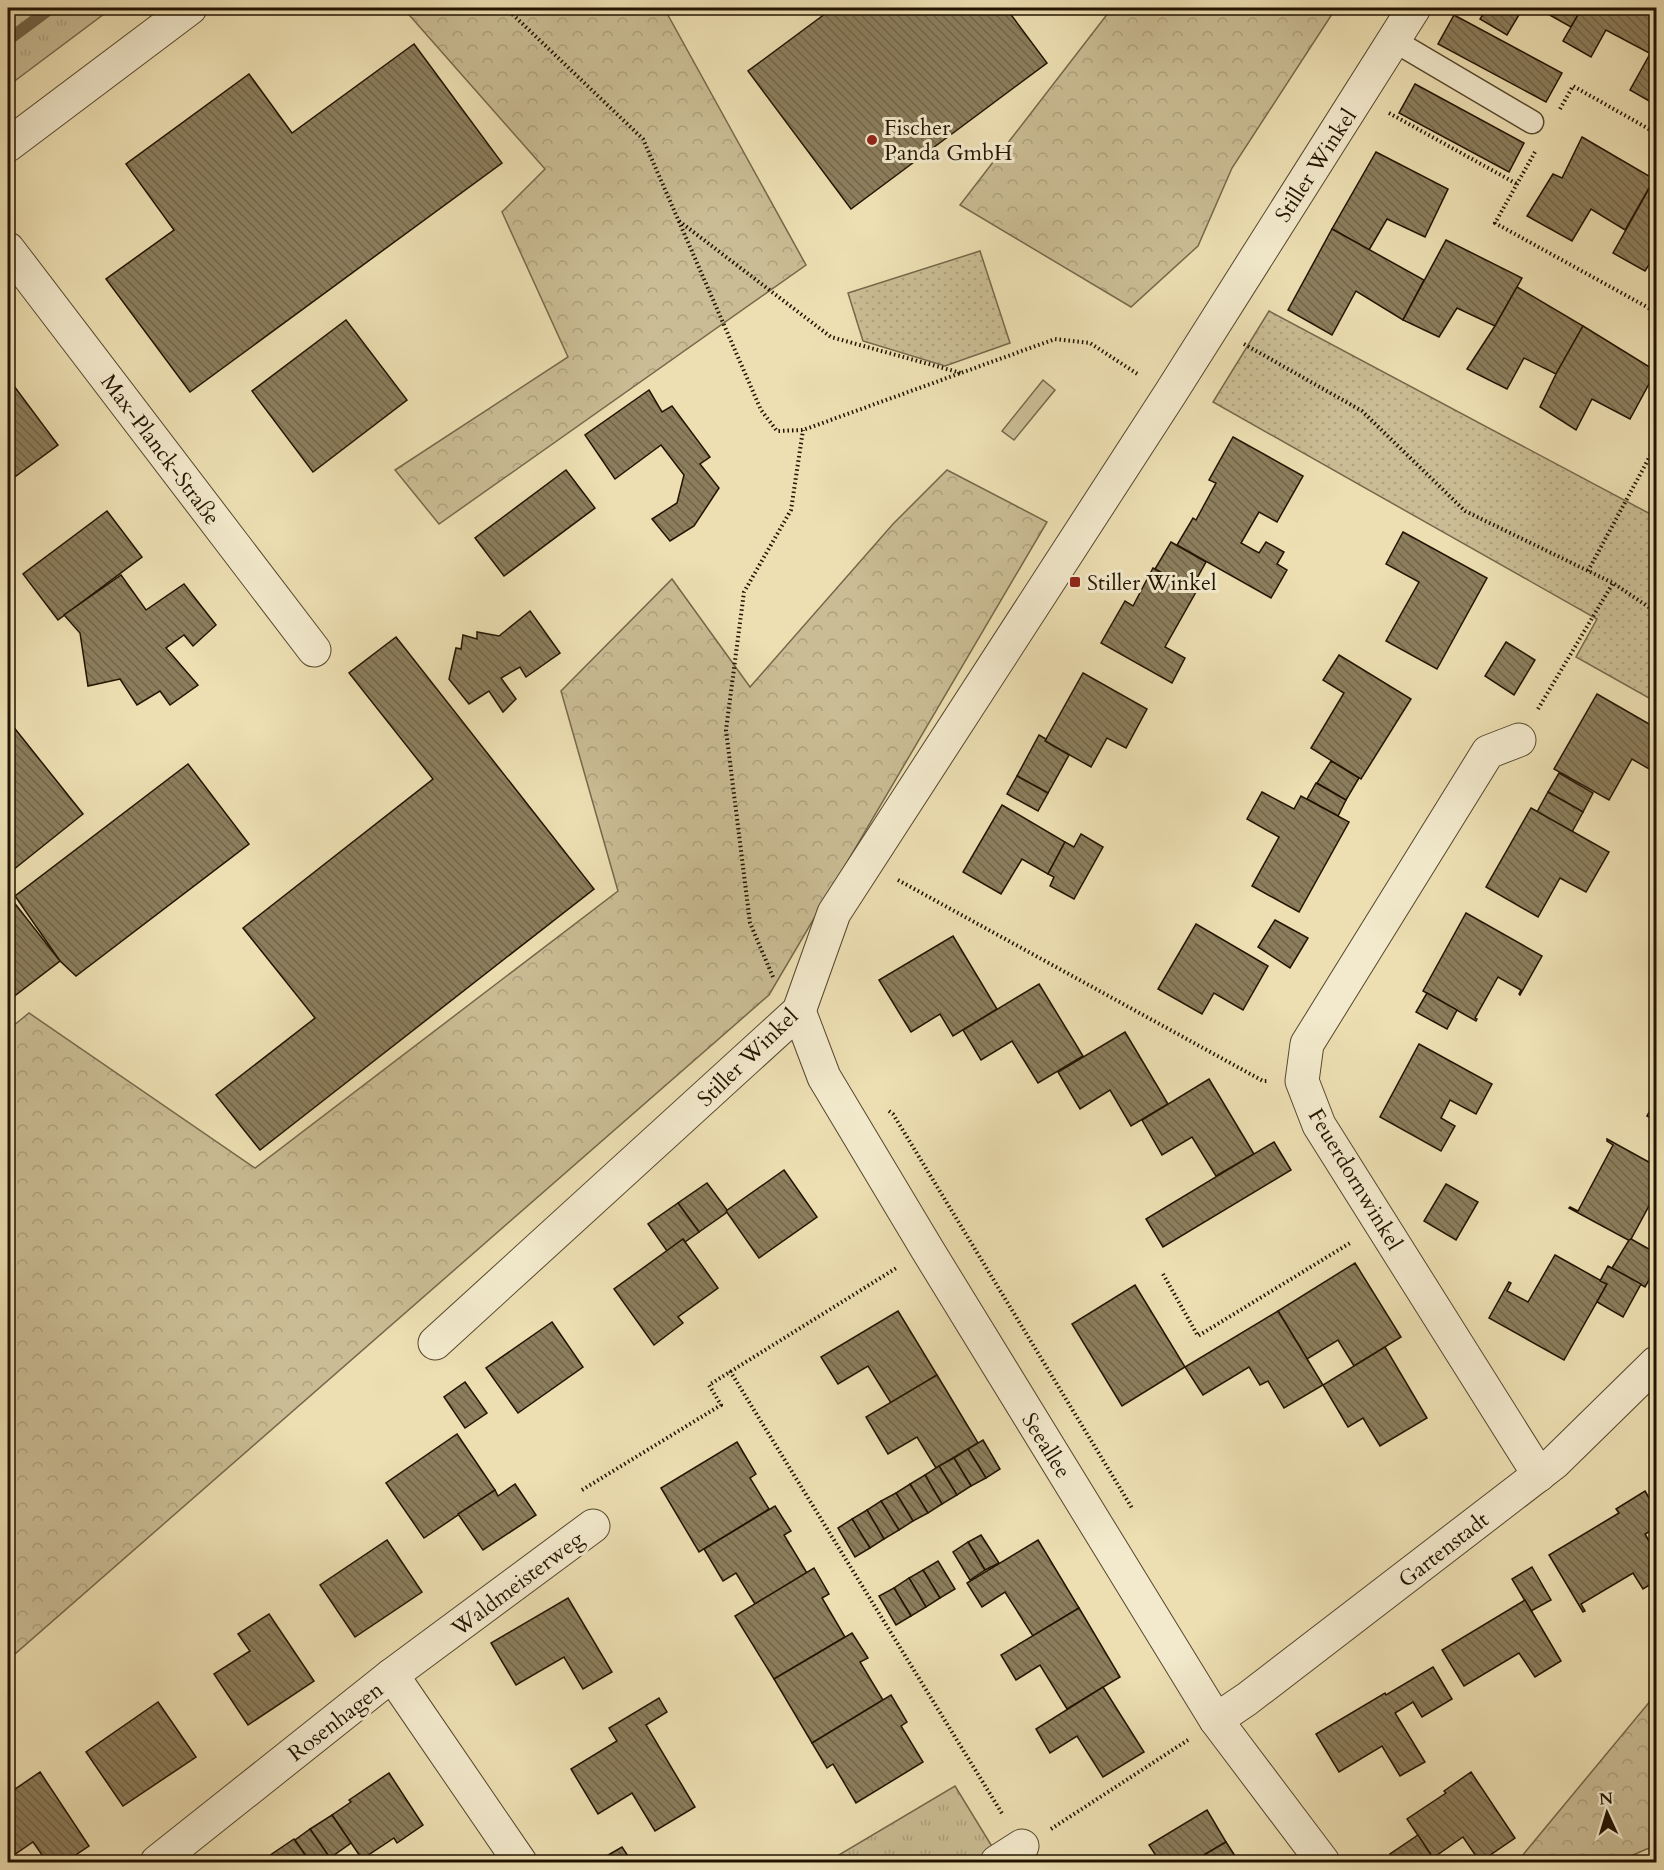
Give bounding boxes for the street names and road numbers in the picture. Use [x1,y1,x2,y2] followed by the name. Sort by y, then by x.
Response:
[1268,103,1364,228] street label: Stiller Winkel
[94,368,227,531] street label: Max-Planck-Straße
[691,1002,805,1114] street label: Stiller Winkel
[1301,1103,1410,1256] street label: Feuerdornwinkel
[1014,1407,1078,1484] street label: Seeallee
[1392,1505,1495,1595] street label: Gartenstadt
[445,1524,590,1644] street label: Waldmeisterweg
[282,1675,390,1769] street label: Rosenhagen

